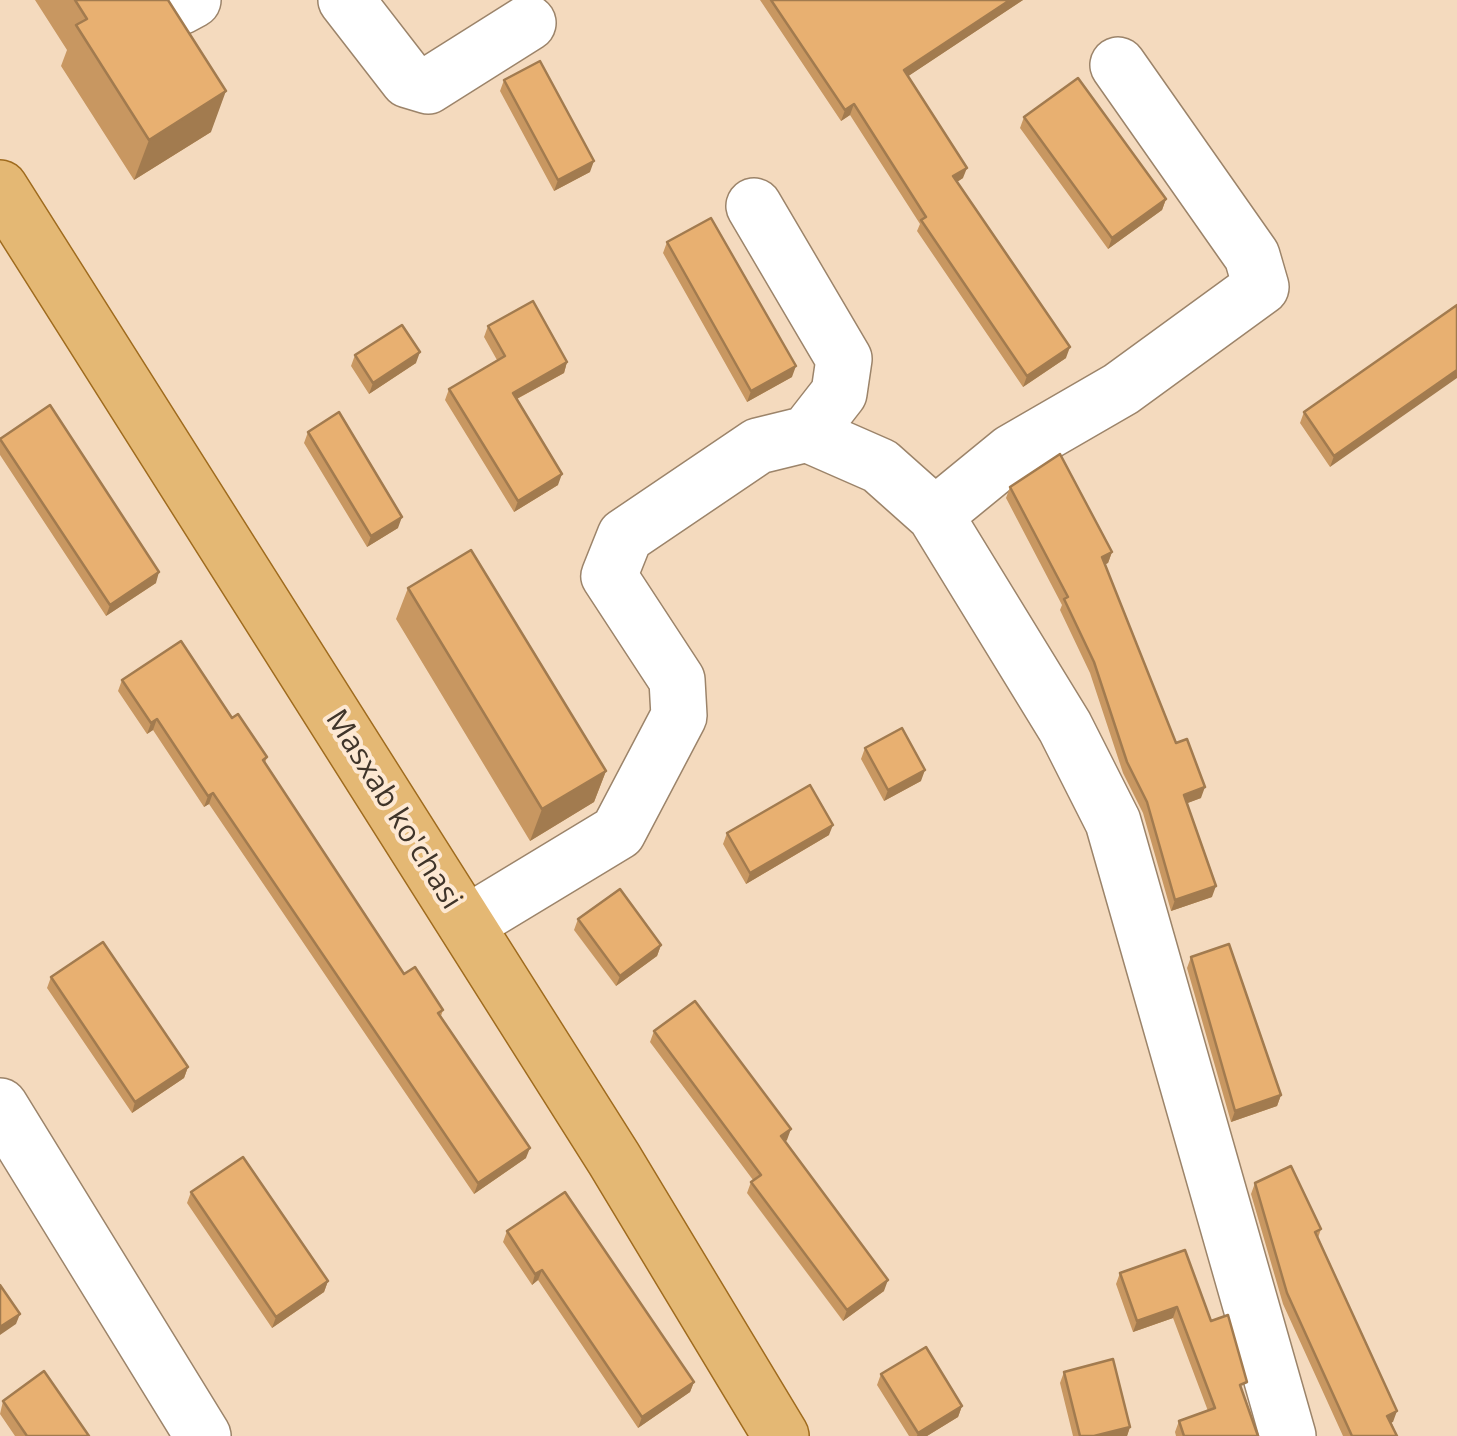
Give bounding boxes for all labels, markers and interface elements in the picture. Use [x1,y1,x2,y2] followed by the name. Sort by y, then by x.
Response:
[317,704,469,916] street label: Masxab ko'chasi

